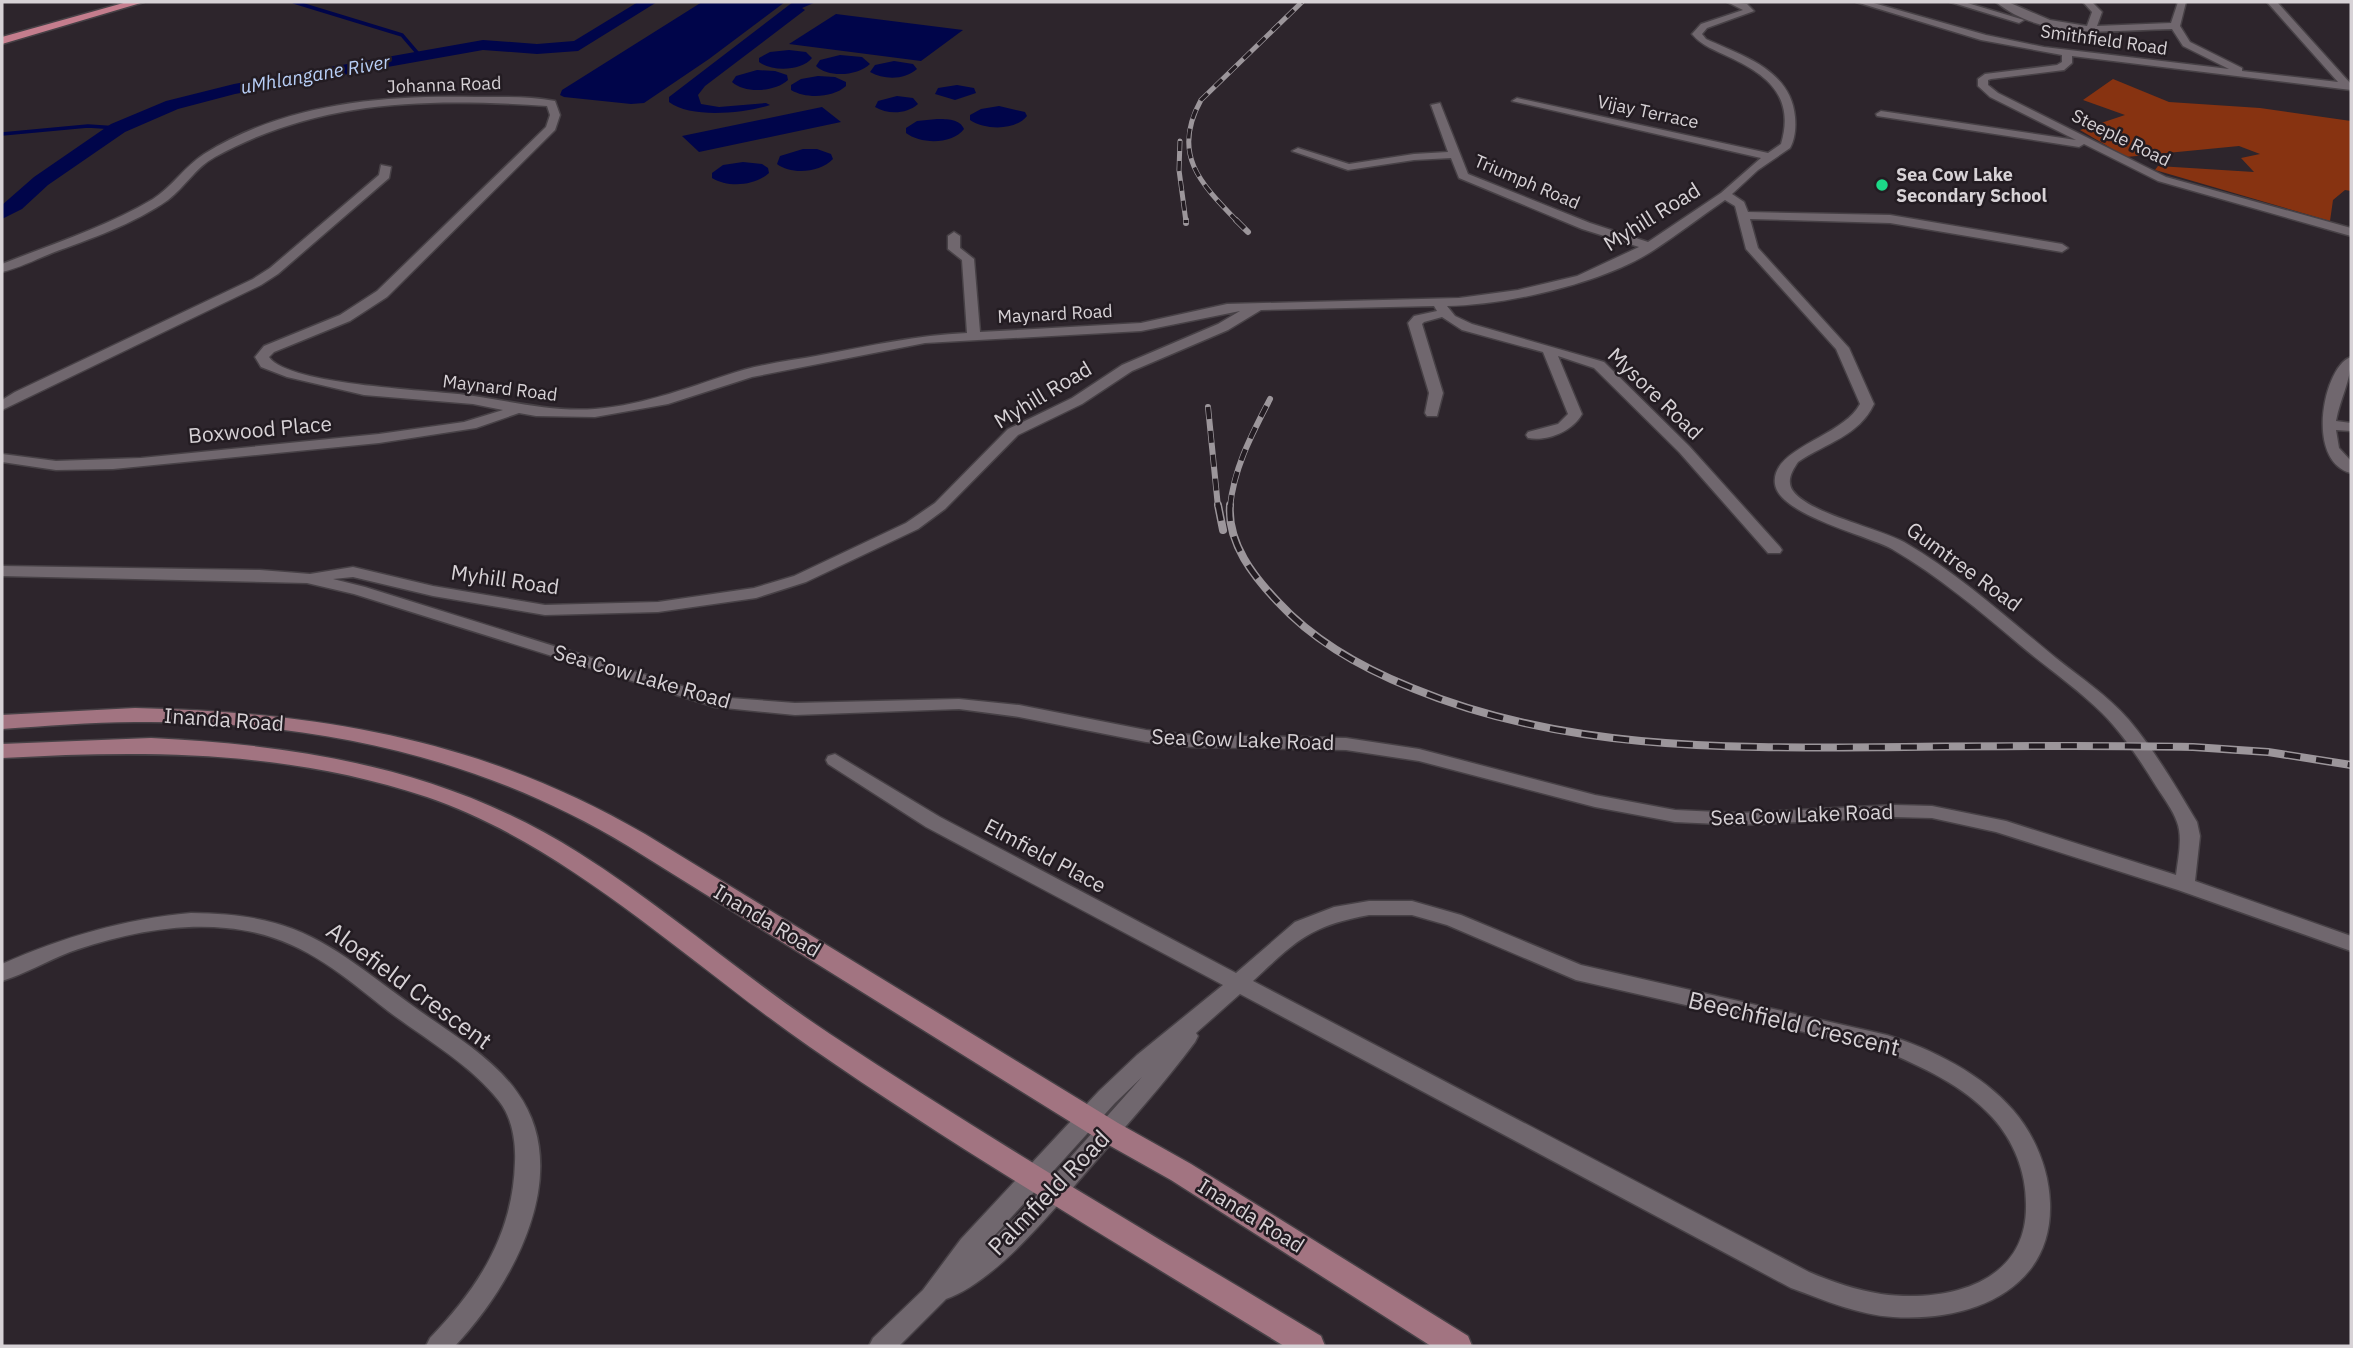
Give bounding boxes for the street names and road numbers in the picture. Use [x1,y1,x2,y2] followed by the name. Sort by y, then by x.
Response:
[2039,19,2169,60] street label: Smithfield Road
[386,71,502,98] street label: Johanna Road
[1595,90,1701,134] street label: Vijay Terrace
[2068,104,2174,171] street label: Steeple Road
[1471,149,1584,214] street label: Triumph Road
[1598,175,1705,257] street label: Myhill Road
[997,299,1113,328] street label: Maynard Road
[1602,341,1709,446] street label: Mysore Road
[988,354,1097,434] street label: Myhill Road
[441,369,559,406] street label: Maynard Road
[187,409,333,449] street label: Boxwood Place
[1901,515,2028,618] street label: Gumtree Road
[449,558,561,600] street label: Myhill Road
[551,637,734,715] street label: Sea Cow Lake Road
[163,701,285,737] street label: Inanda Road
[1151,722,1335,756] street label: Sea Cow Lake Road
[1710,797,1894,831] street label: Sea Cow Lake Road
[980,811,1111,899] street label: Elmfield Place
[709,877,826,963] street label: Inanda Road
[320,914,499,1056] street label: Aloefield Crescent
[1685,983,1903,1063] street label: Beechfield Crescent
[980,1123,1116,1262] street label: Palmfield Road
[1193,1171,1310,1259] street label: Inanda Road

